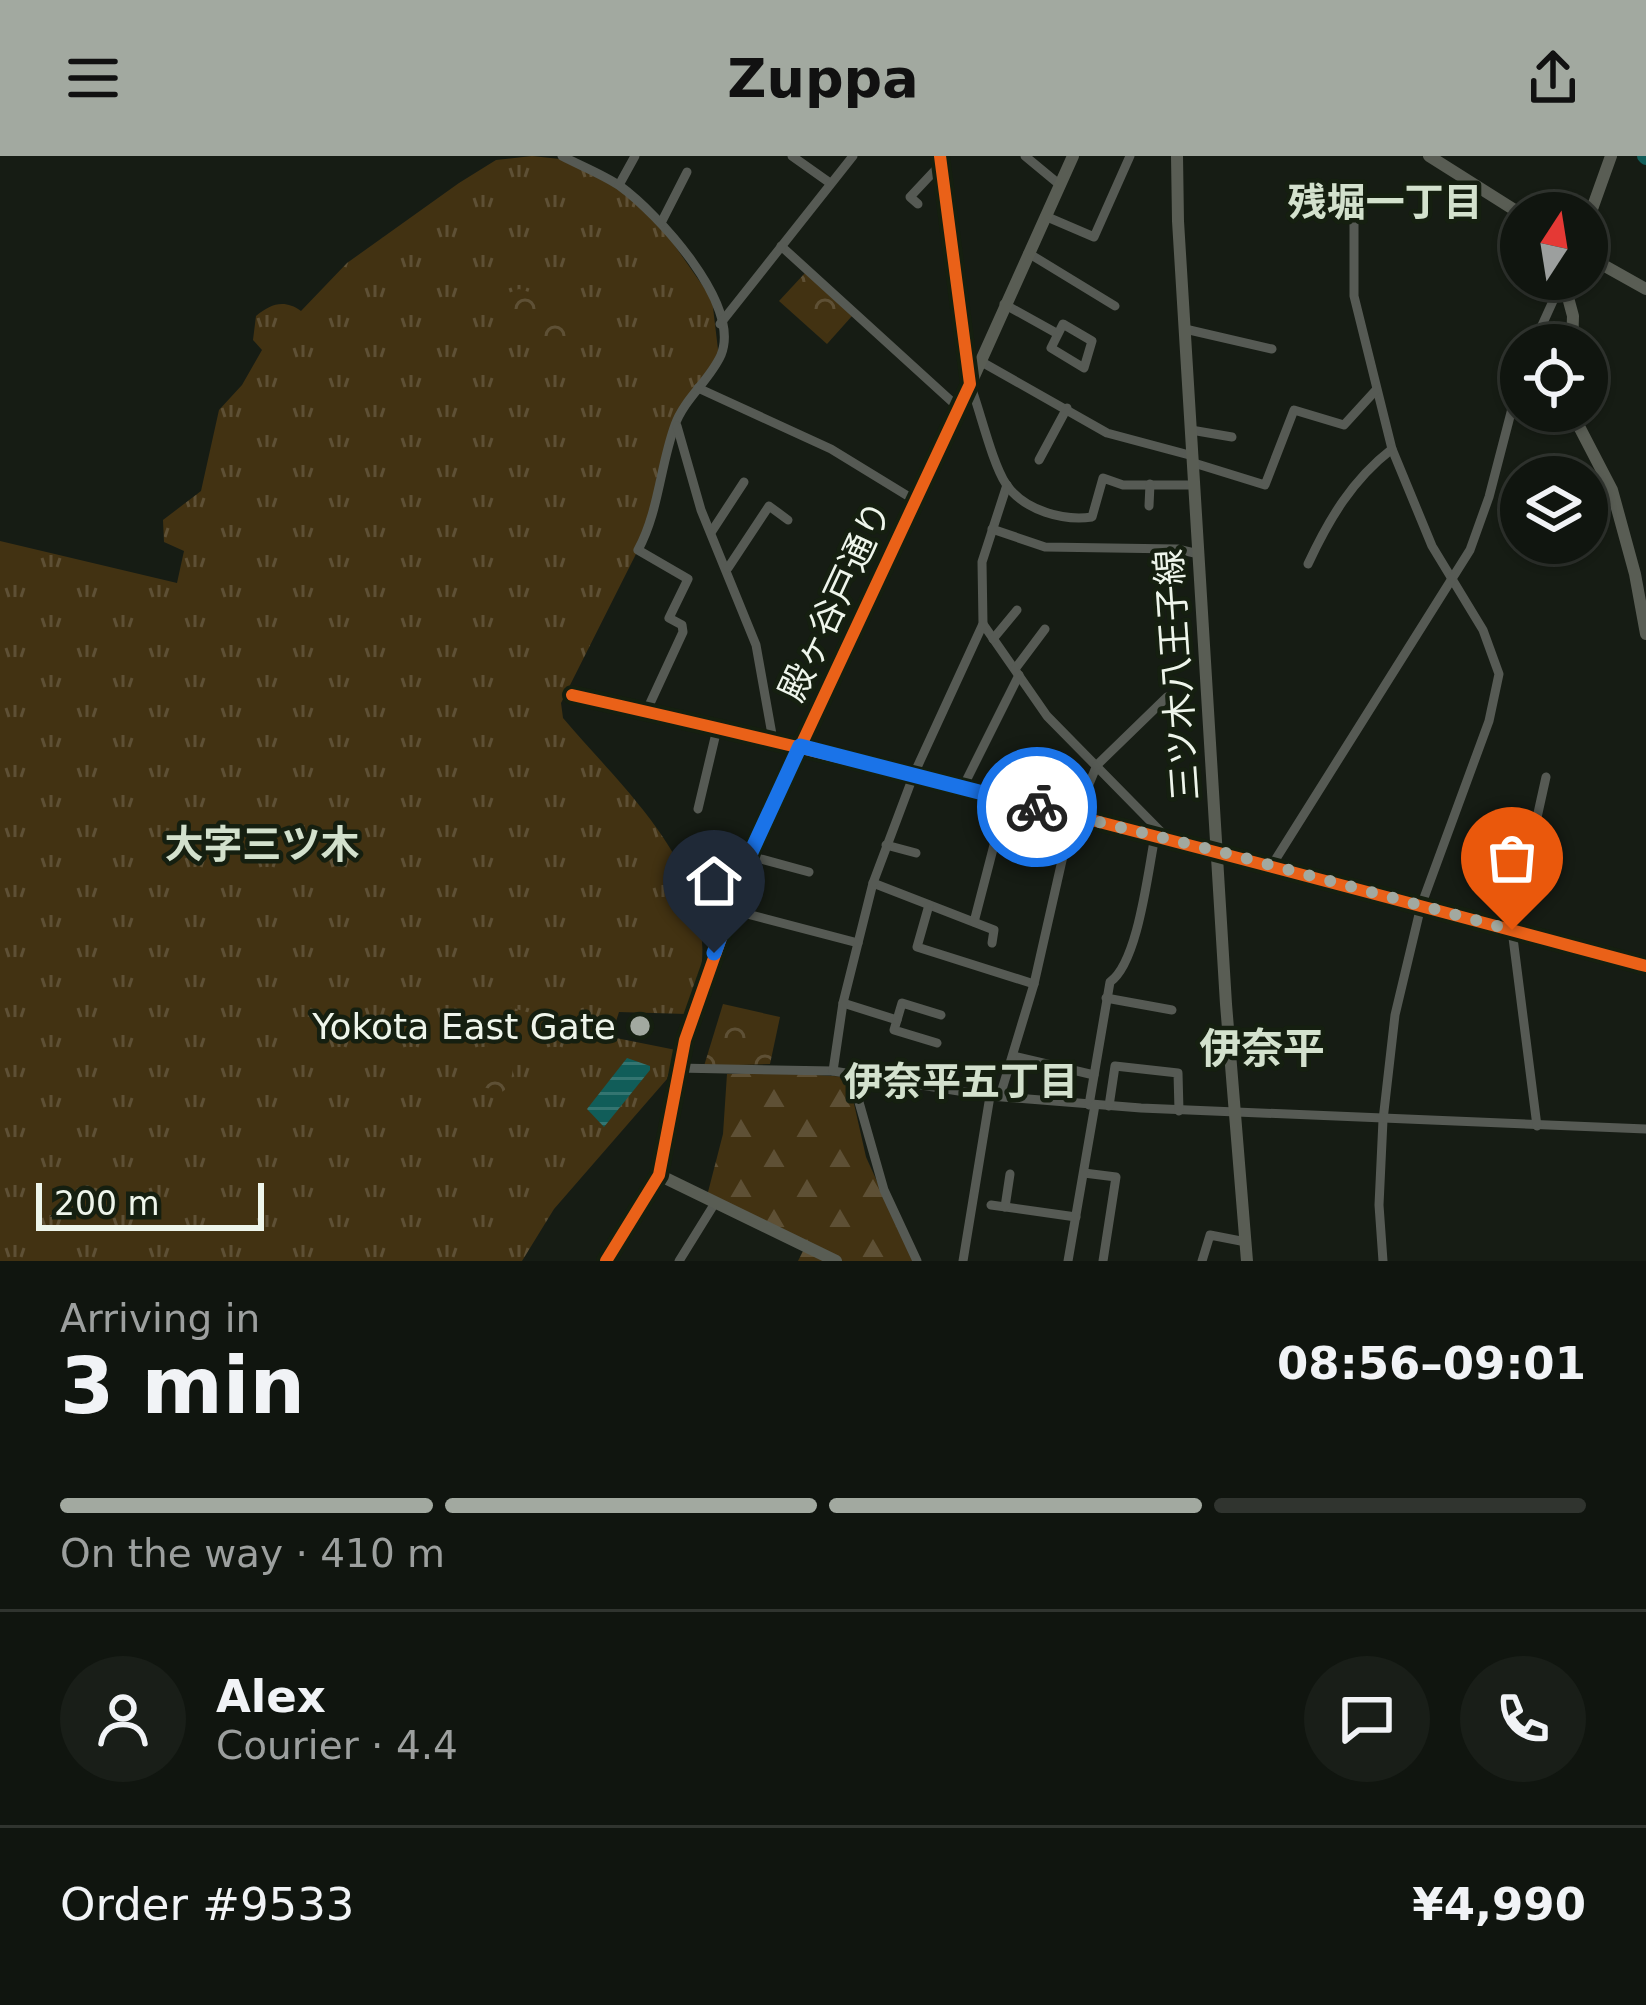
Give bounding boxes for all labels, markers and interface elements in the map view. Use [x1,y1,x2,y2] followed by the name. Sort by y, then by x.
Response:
[60,45,126,111] icon: menu
[1520,45,1586,111] icon: share
[727,47,919,110] text: Zuppa
[1287,180,1483,225] district label: 残堀一丁目
[1500,192,1608,300] north arrow
[1500,192,1608,564] map controls
[1500,324,1608,432] button: locate
[1500,456,1608,564] button: layers
[771,494,899,708] street label: 殿ヶ谷戸通り
[1148,548,1206,802] street label: 三ツ木八王子線
[977,747,1097,867] courier
[1004,774,1070,840] icon: bike
[1461,807,1563,930] pin
[164,822,360,867] district label: 大字三ツ木
[1479,825,1545,891] icon: bag
[663,830,765,953] pin
[681,848,747,914] icon: home
[311,1006,616,1047] place label: Yokota East Gate
[627,1013,653,1039] marker: Yokota East Gate
[1199,1024,1325,1073] district label: 伊奈平
[844,1059,1078,1104] district label: 伊奈平五丁目
[36,1177,264,1230] scale bar
[54,1184,160,1223] text: 200 m
[60,1296,260,1341] text: Arriving in
[1277,1337,1586,1390] text: 08:56–09:01
[60,1341,305,1431] text: 3 min
[60,1531,445,1576] text: On the way · 410 m
[60,1656,186,1782] button: person
[1304,1656,1430,1782] button: chat
[1460,1656,1586,1782] button: phone
[216,1670,326,1723] text: Alex
[216,1723,458,1768] text: Courier · 4.4
[60,1878,354,1931] text: Order #9533
[1412,1878,1586,1931] text: ¥4,990

